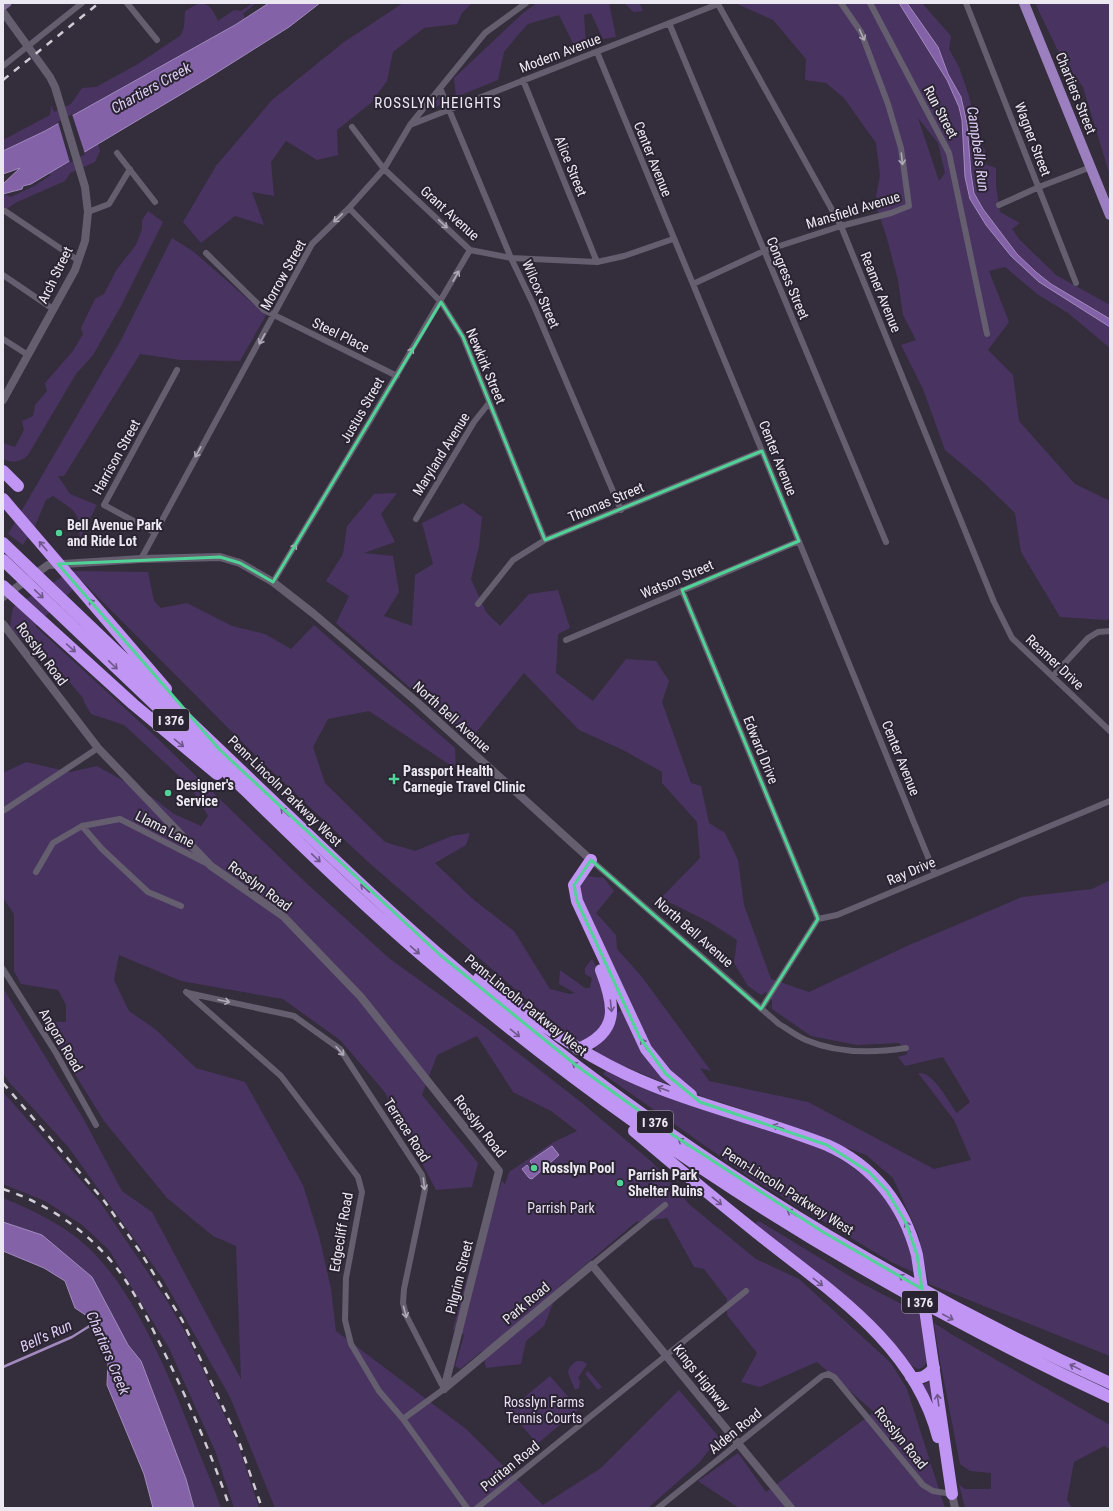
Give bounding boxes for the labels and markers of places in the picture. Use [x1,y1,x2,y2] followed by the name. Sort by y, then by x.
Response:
[67,517,163,549] place label: Bell Avenue Park and Ride Lot
[54,528,64,538] marker: Bell Avenue Park and Ride Lot
[403,763,526,795] place label: Passport Health Carnegie Travel Clinic
[388,773,400,785] marker: Passport Health Carnegie Travel Clinic
[176,777,234,809] place label: Designer's Service
[163,788,173,798] marker: Designer's Service
[542,1160,615,1176] place label: Rosslyn Pool
[529,1163,539,1173] marker: Rosslyn Pool
[628,1167,703,1199] place label: Parrish Park Shelter Ruins
[615,1178,625,1188] marker: Parrish Park Shelter Ruins

